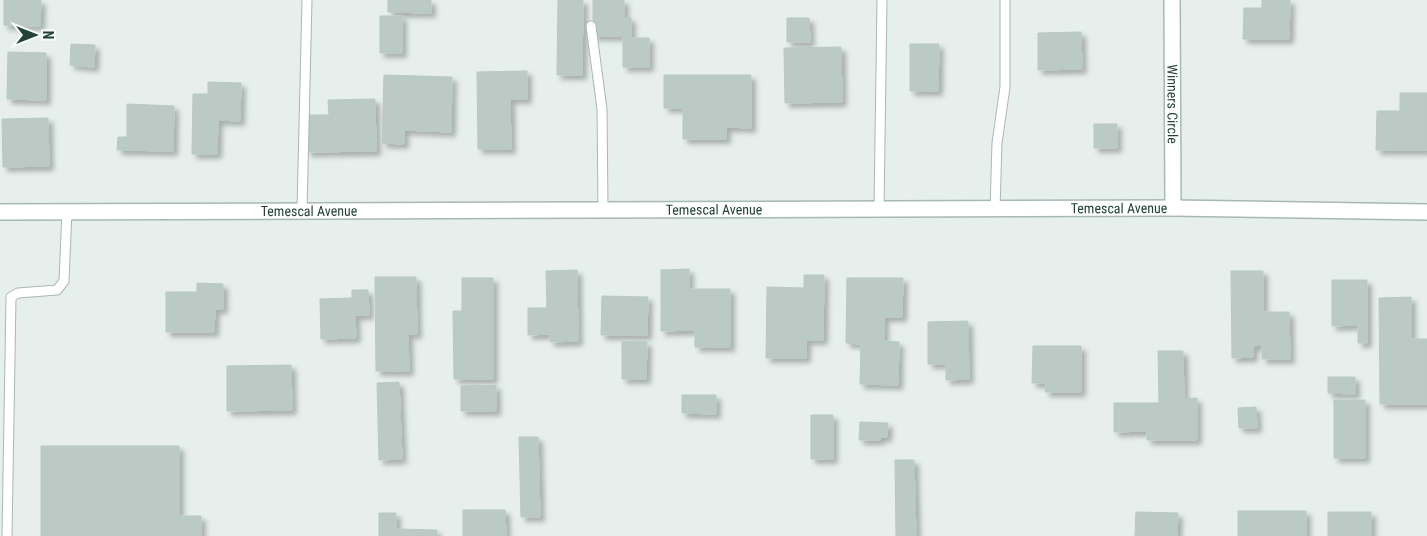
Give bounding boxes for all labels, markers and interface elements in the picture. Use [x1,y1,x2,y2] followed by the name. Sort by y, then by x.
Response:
[10,10,60,60] north arrow
[40,31,56,39] text: N
[1164,64,1181,144] street label: Winners Circle
[1071,200,1168,216] street label: Temescal Avenue
[666,201,763,218] street label: Temescal Avenue
[261,203,358,219] street label: Temescal Avenue

